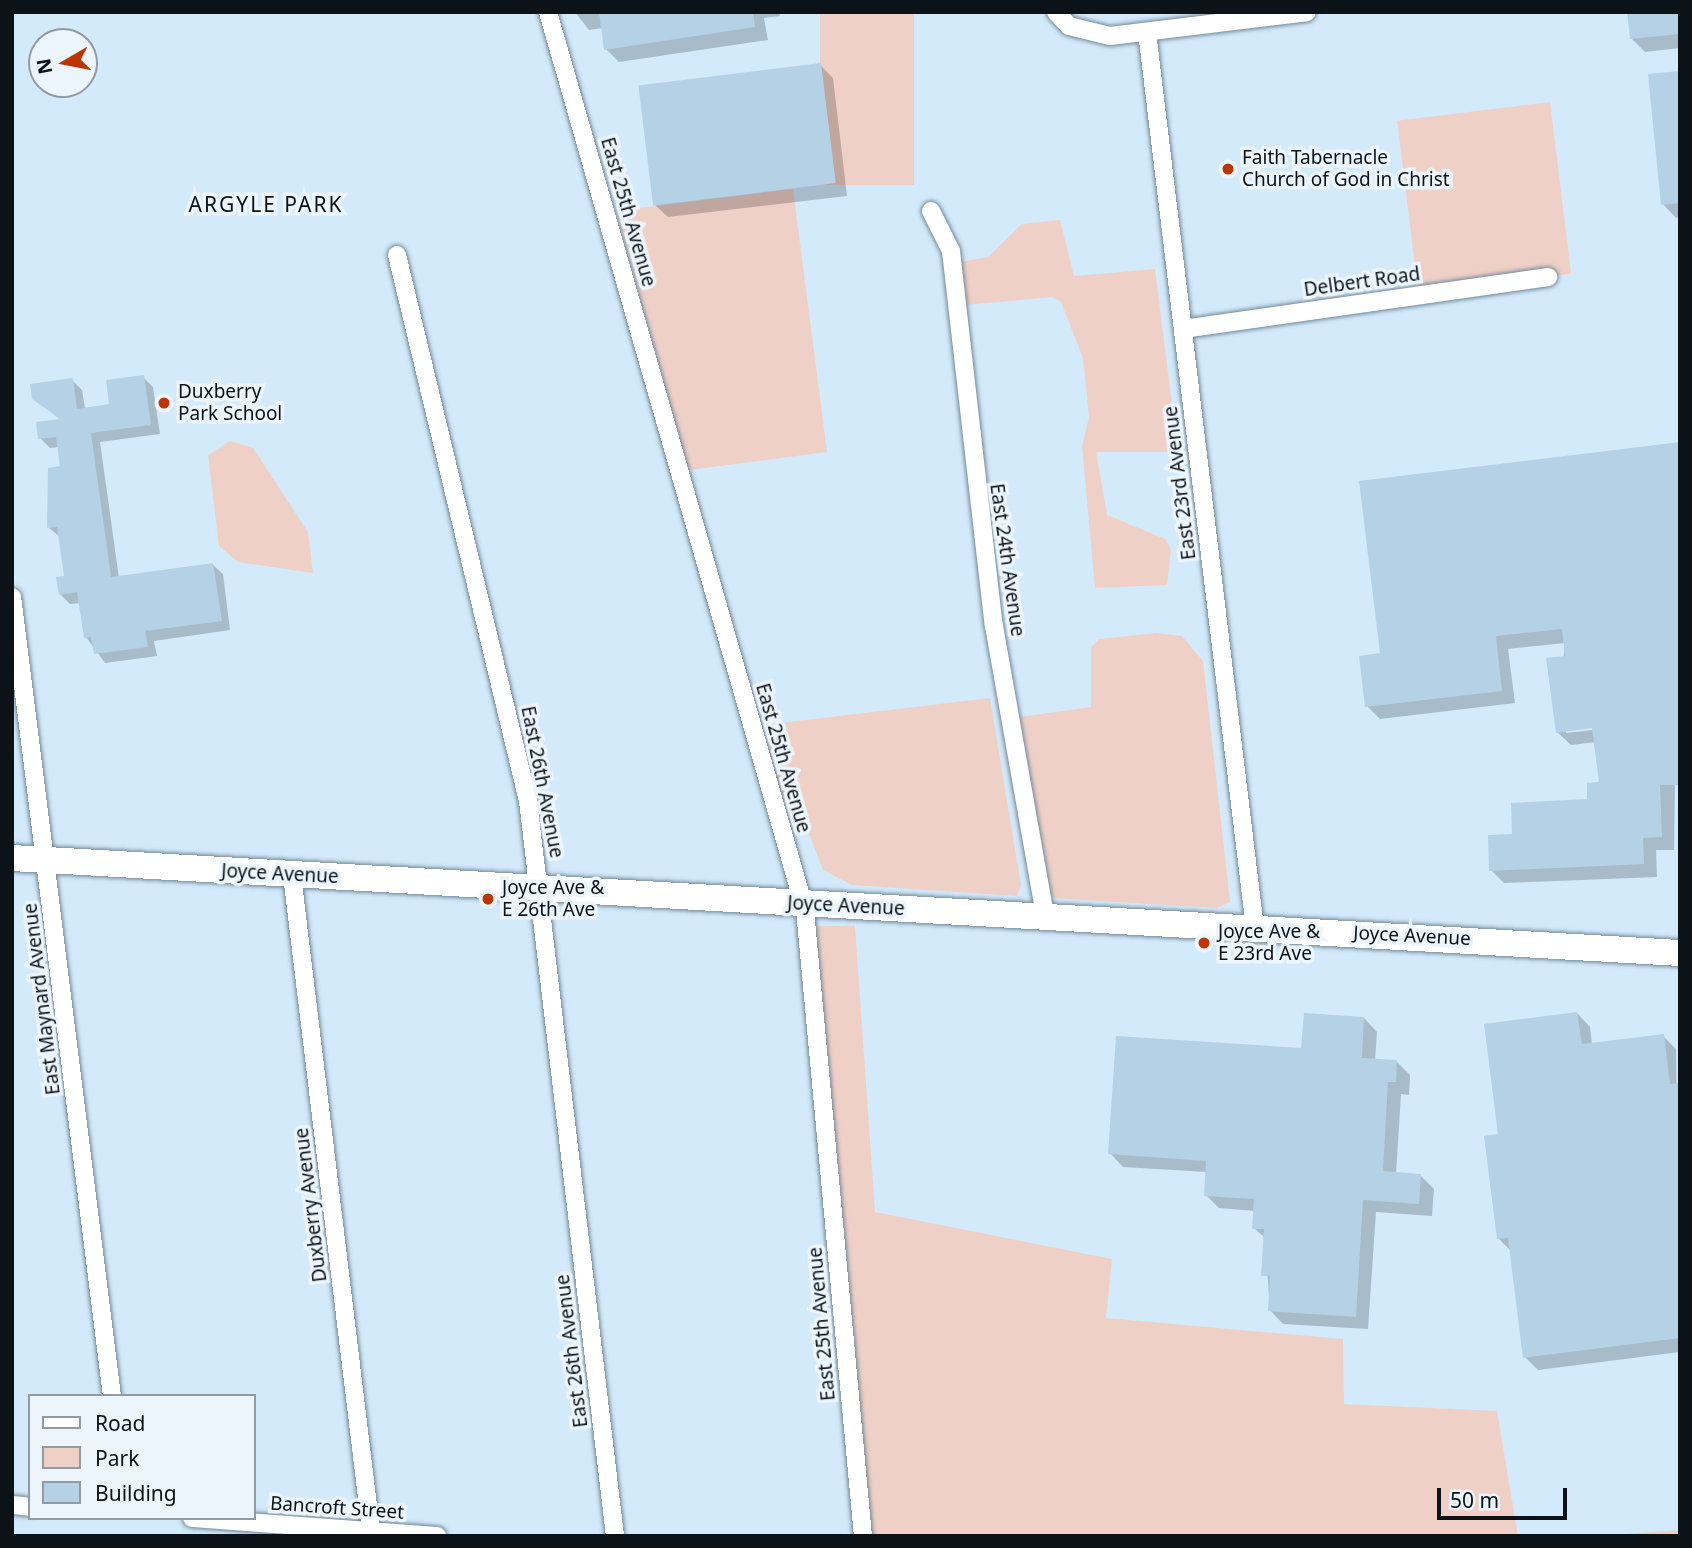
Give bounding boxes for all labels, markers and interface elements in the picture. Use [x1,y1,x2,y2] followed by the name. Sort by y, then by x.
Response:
[28,28,98,98] north arrow
[30,56,58,76] text: N
[596,135,660,289] street label: East 25th Avenue
[1242,147,1450,191] place label: Faith Tabernacle Church of God in Christ
[1220,161,1236,177] marker: Faith Tabernacle Church of God in Christ
[190,191,342,217] district label: ARGYLE PARK
[1302,263,1422,301] street label: Delbert Road
[178,381,282,425] place label: Duxberry Park School
[156,395,172,411] marker: Duxberry Park School
[1159,405,1201,561] street label: East 23rd Avenue
[985,482,1029,638] street label: East 24th Avenue
[751,681,815,835] street label: East 25th Avenue
[516,704,568,860] street label: East 26th Avenue
[221,860,339,888] street label: Joyce Avenue
[502,877,604,921] place label: Joyce Ave & E 26th Ave
[480,891,496,907] marker: Joyce Ave & E 26th Ave
[787,892,905,920] street label: Joyce Avenue
[19,902,65,1096] street label: East Maynard Avenue
[1218,921,1320,965] place label: Joyce Ave & E 23rd Ave
[1353,922,1471,950] street label: Joyce Avenue
[1196,935,1212,951] marker: Joyce Ave & E 23rd Ave
[290,1127,332,1283] street label: Duxberry Avenue
[804,1246,840,1402] street label: East 25th Avenue
[551,1273,593,1429] street label: East 26th Avenue
[28,1394,256,1520] legend
[95,1409,145,1437] text: Road
[95,1444,139,1472] text: Park
[1440,1474,1570,1518] scale bar
[95,1479,177,1507] text: Building
[1450,1486,1499,1514] text: 50 m
[269,1492,405,1524] street label: Bancroft Street

